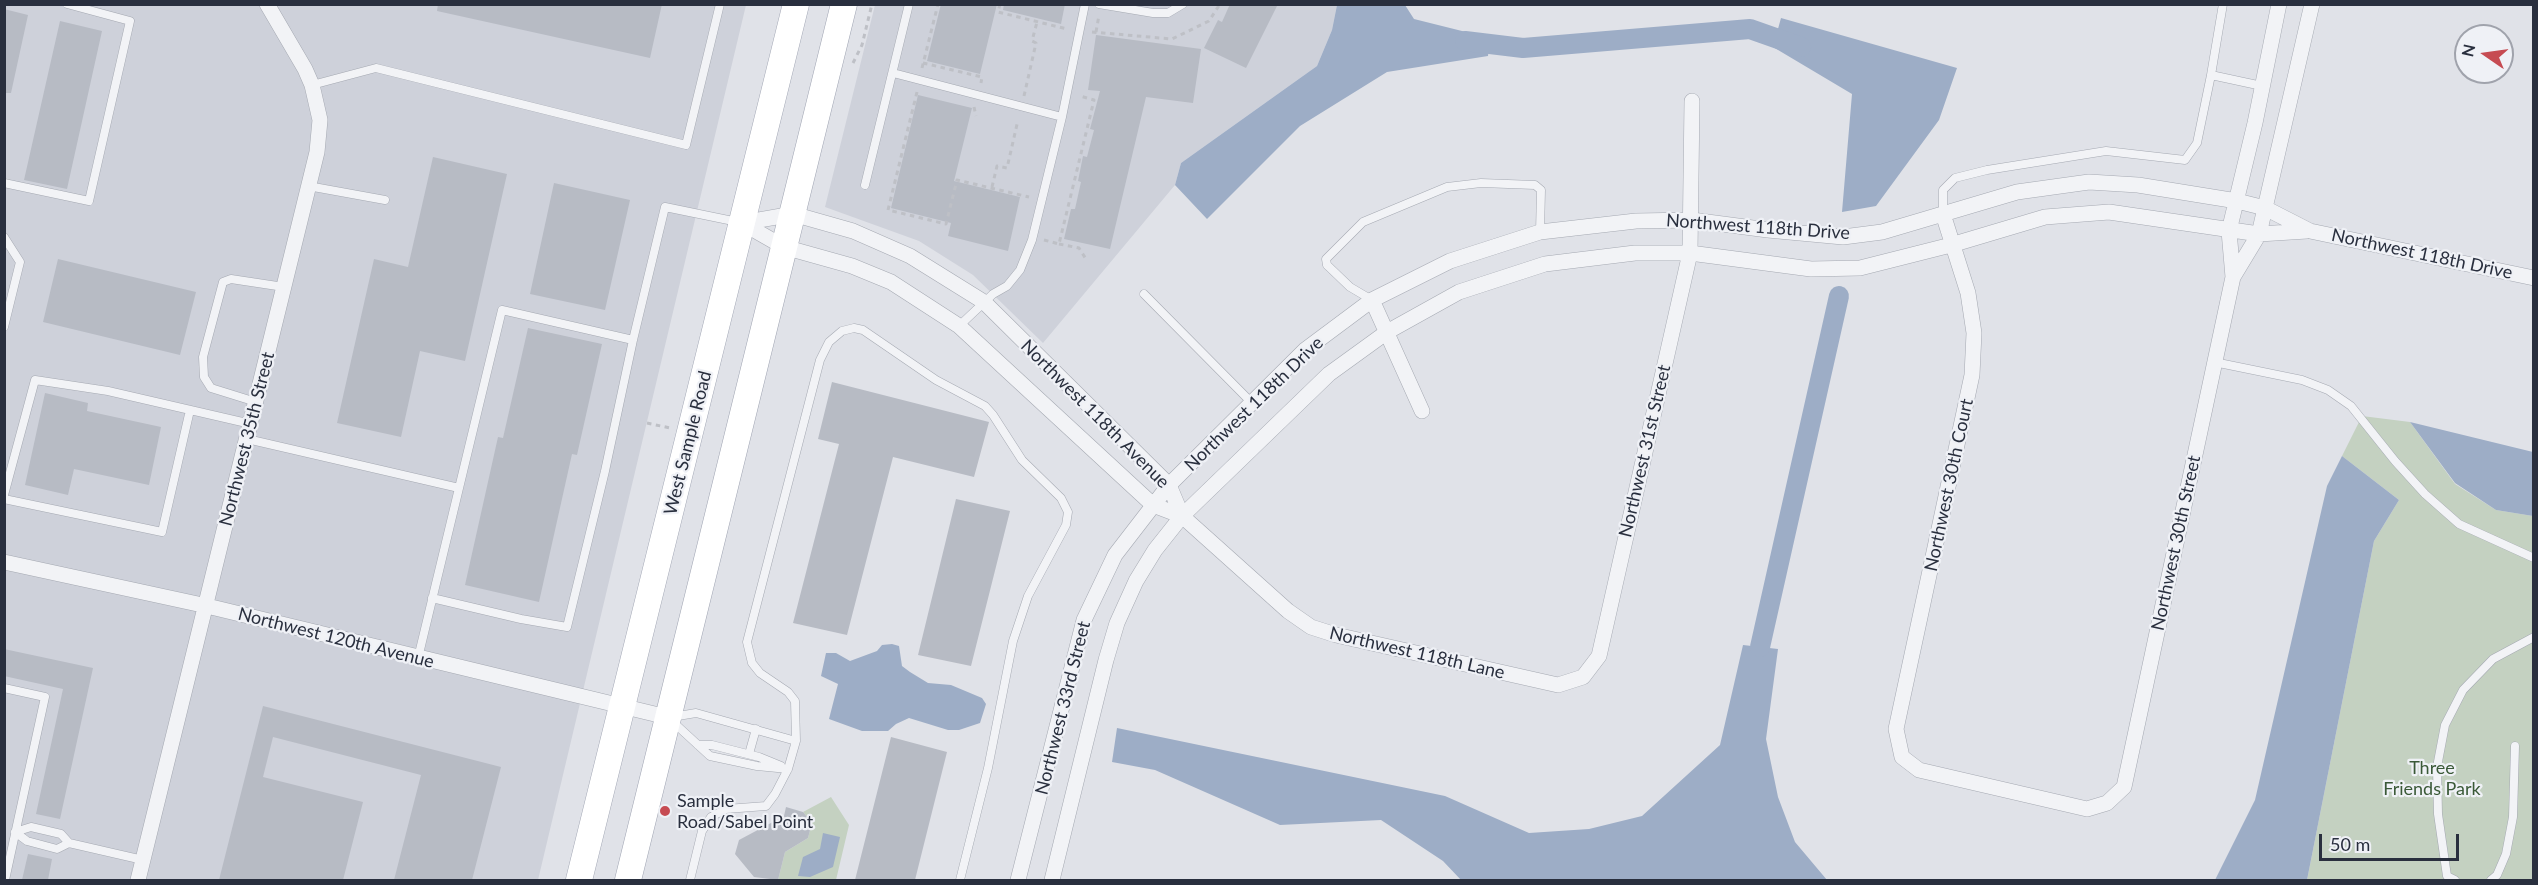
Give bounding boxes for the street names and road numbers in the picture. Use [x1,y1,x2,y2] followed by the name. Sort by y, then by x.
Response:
[1665,210,1851,244] street label: Northwest 118th Drive
[2330,224,2514,284] street label: Northwest 118th Drive
[1180,332,1328,476] street label: Northwest 118th Drive
[1016,335,1174,493] street label: Northwest 118th Avenue
[215,350,279,528] street label: Northwest 35th Street
[1615,363,1675,539] street label: Northwest 31st Street
[660,369,716,517] street label: West Sample Road
[1920,397,1978,573] street label: Northwest 30th Court
[2147,453,2205,633] street label: Northwest 30th Street
[236,603,436,673] street label: Northwest 120th Avenue
[1031,619,1095,797] street label: Northwest 33rd Street
[1327,622,1507,684] street label: Northwest 118th Lane

